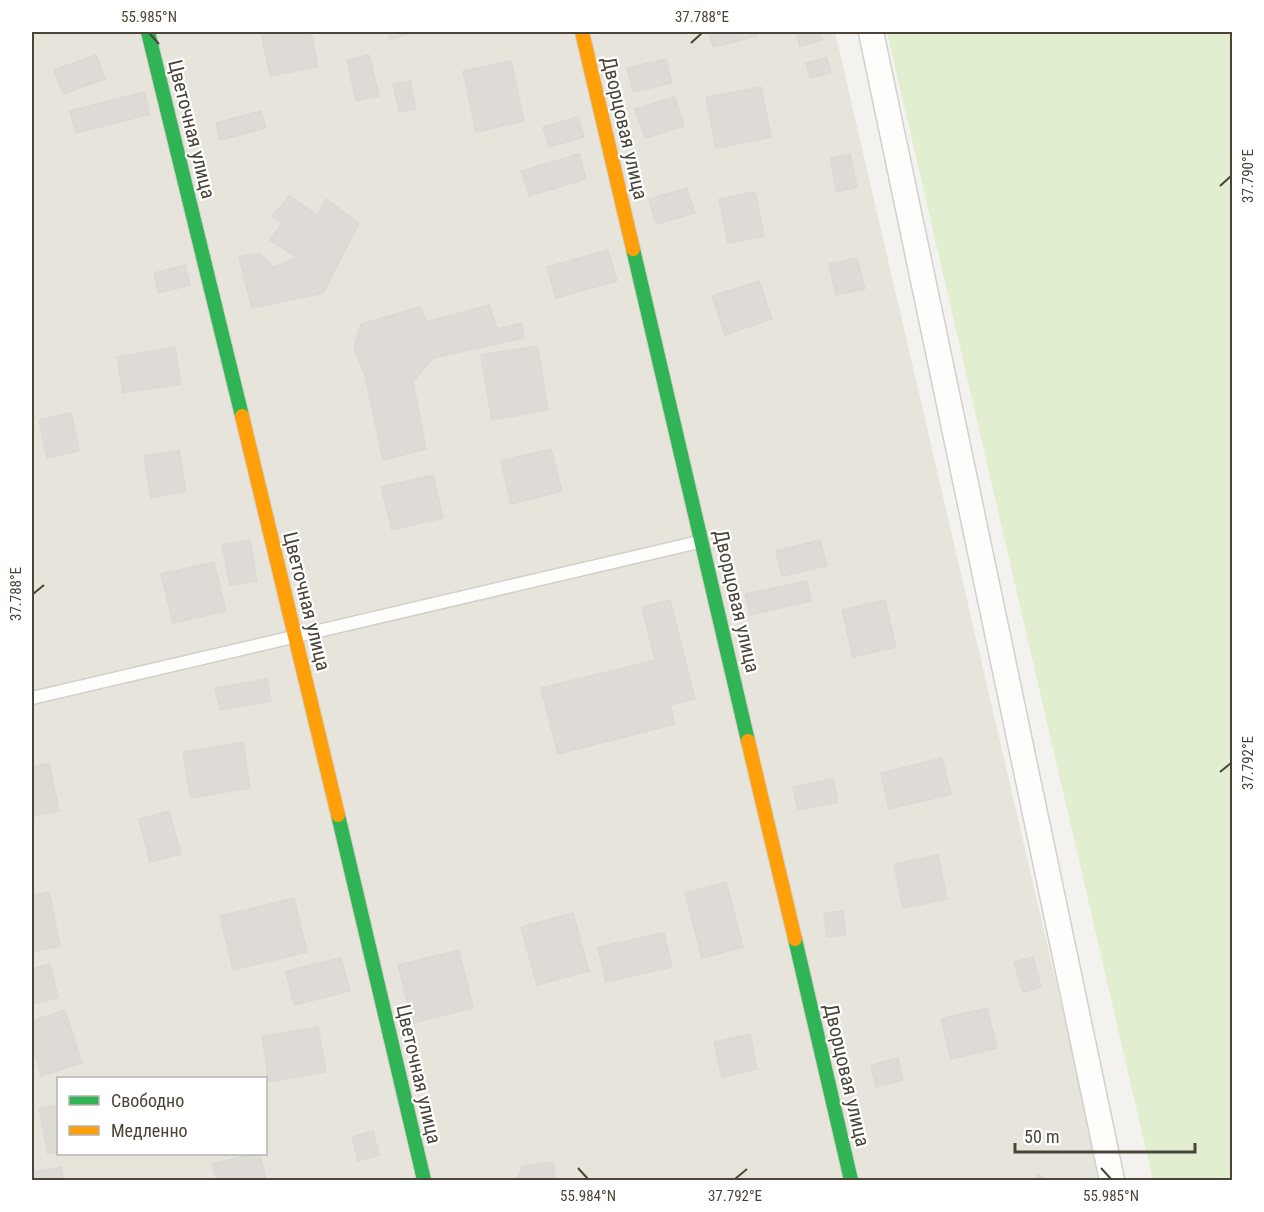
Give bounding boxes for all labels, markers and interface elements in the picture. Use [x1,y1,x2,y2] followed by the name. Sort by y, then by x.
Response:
[121,8,177,26] text: 55.985°N
[675,8,729,26] text: 37.788°E
[597,54,653,202] street label: Дворцовая улица
[163,57,221,201] street label: Цветочная улица
[1239,149,1257,203] text: 37.790°E
[709,527,765,675] street label: Дворцовая улица
[278,529,336,673] street label: Цветочная улица
[7,567,25,621] text: 37.788°E
[1239,736,1257,790] text: 37.792°E
[819,1001,875,1149] street label: Дворцовая улица
[391,1002,447,1146] street label: Цветочная улица
[57,1077,267,1155] legend
[111,1090,184,1111] text: Свободно
[1015,1116,1195,1154] scale bar
[111,1120,188,1141] text: Медленно
[1024,1126,1059,1147] text: 50 m
[560,1187,616,1205] text: 55.984°N
[708,1187,762,1205] text: 37.792°E
[1083,1187,1139,1205] text: 55.985°N

